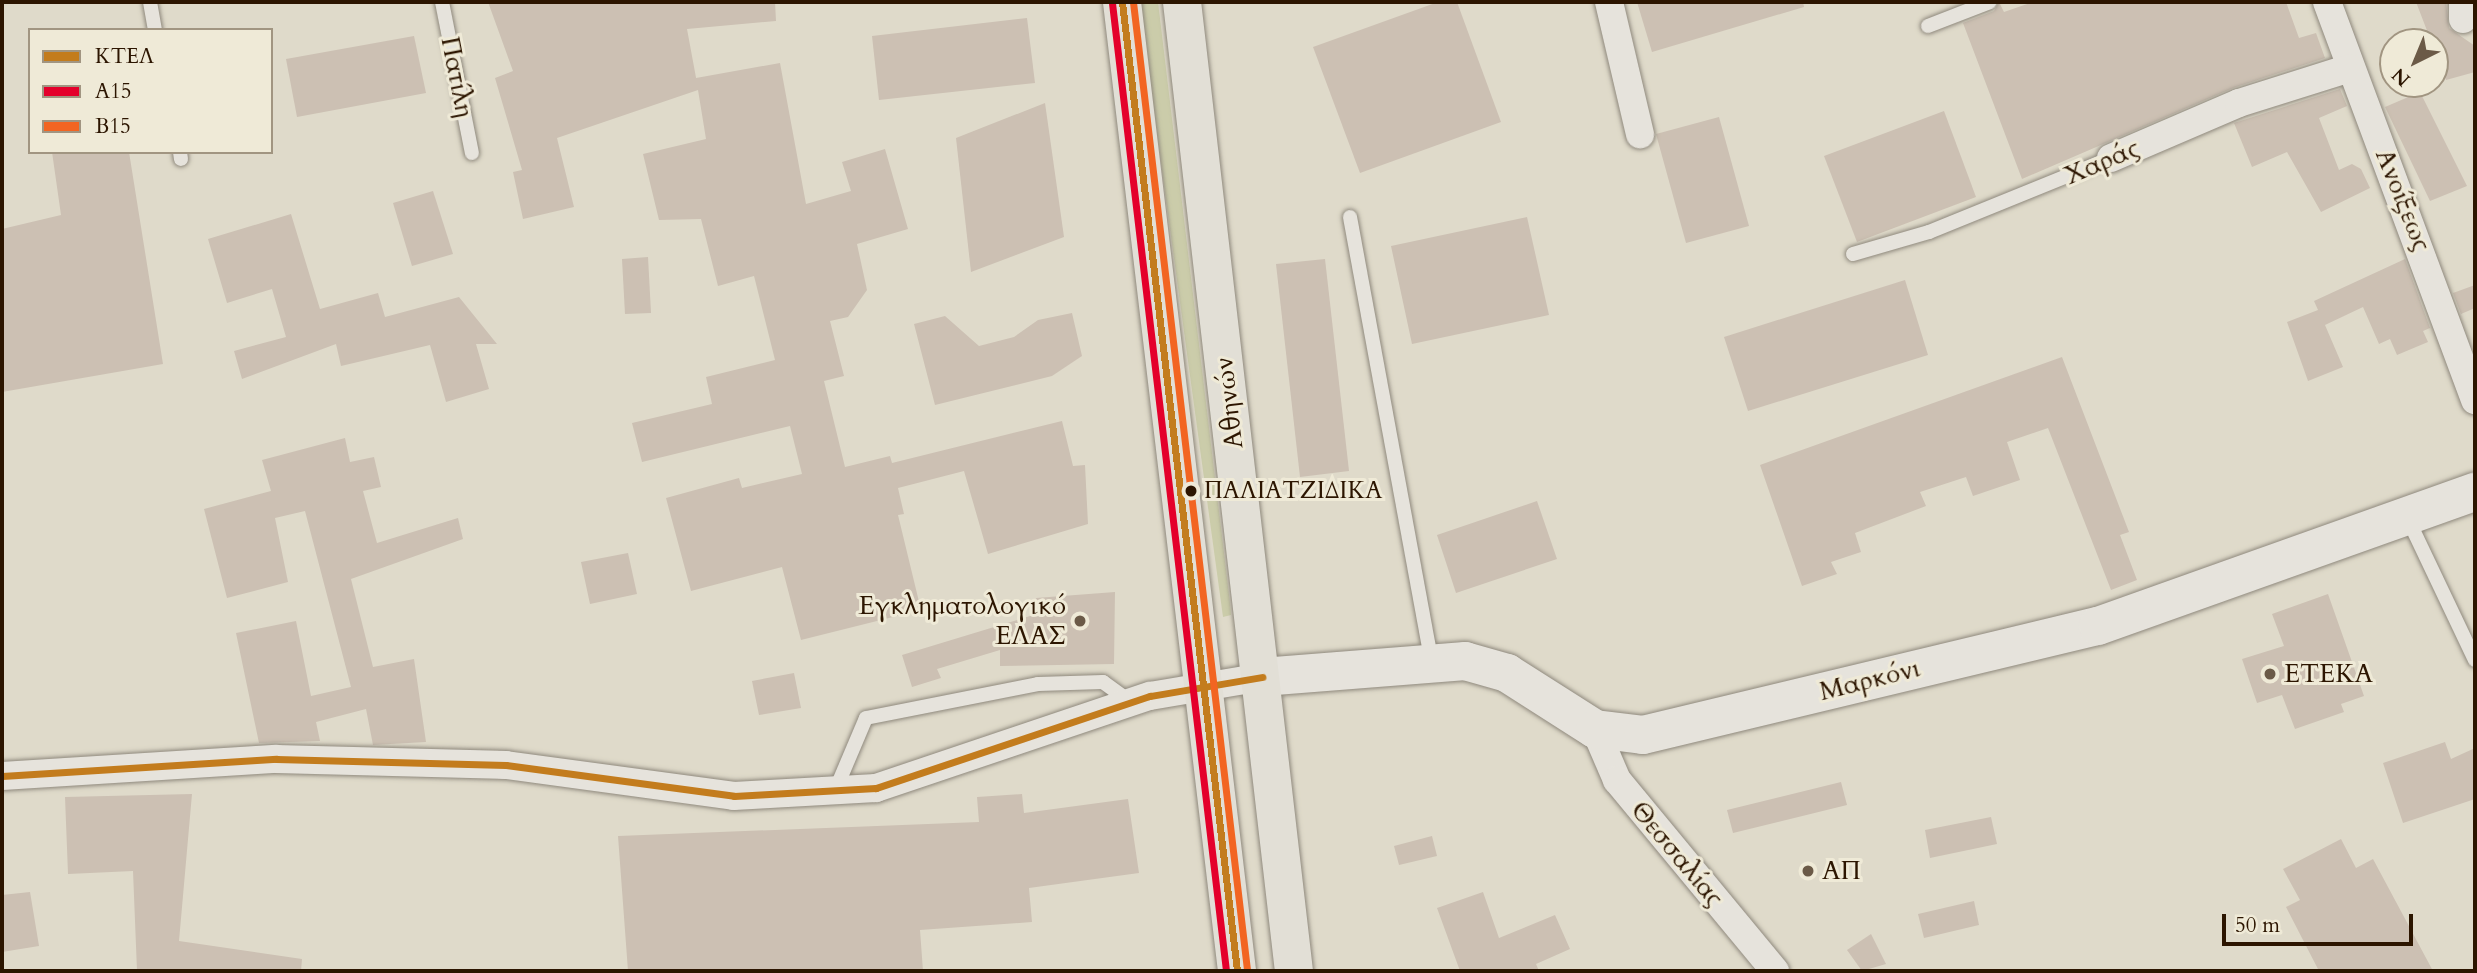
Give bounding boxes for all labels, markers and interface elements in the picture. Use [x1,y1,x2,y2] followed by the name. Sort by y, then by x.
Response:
[28,28,273,154] legend
[2379,28,2449,98] north arrow
[434,34,480,120] street label: Πατίλη
[95,42,154,71] text: ΚΤΕΛ
[2386,62,2416,92] text: N
[95,77,131,106] text: Α15
[95,112,131,141] text: Β15
[2060,132,2144,192] street label: Χαράς
[2368,144,2438,256] street label: Ανοίξεως
[1208,355,1250,451] street label: Αθηνών
[1204,477,1382,505] place label: ΠΑΛΙΑΤΖΙΔΙΚΑ
[1184,484,1198,498] marker: ΠΑΛΙΑΤΖΙΔΙΚΑ
[859,590,1066,652] place label: Εγκληματολογικό ΕΛΑΣ
[1072,613,1088,629] marker: Εγκληματολογικό ΕΛΑΣ
[1816,652,1924,708] street label: Μαρκόνι
[2284,658,2373,690] place label: ΕΤΕΚΑ
[2262,666,2278,682] marker: ΕΤΕΚΑ
[1624,795,1730,913] street label: Θεσσαλίας
[1822,855,1861,887] place label: ΑΠ
[1800,863,1816,879] marker: ΑΠ
[2225,900,2416,944] scale bar
[2235,911,2280,940] text: 50 m

